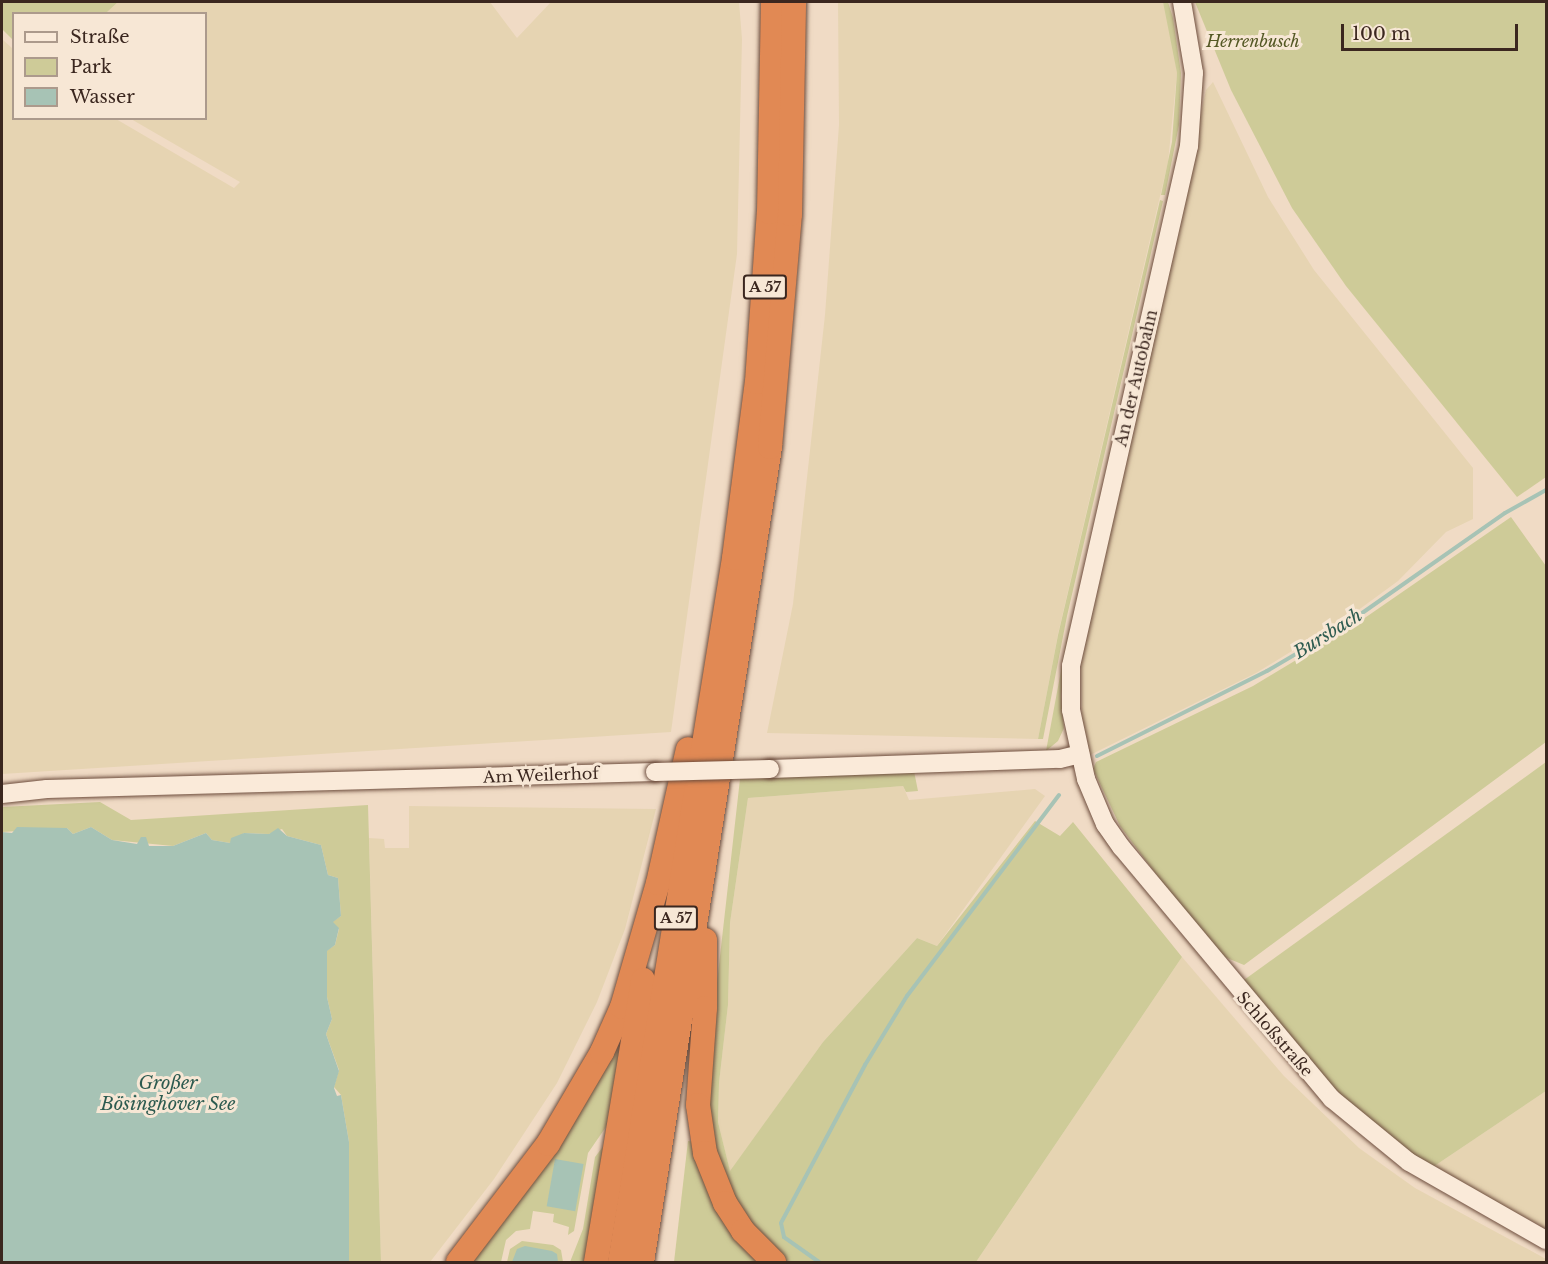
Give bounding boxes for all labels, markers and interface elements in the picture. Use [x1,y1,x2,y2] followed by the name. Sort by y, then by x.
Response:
[12,12,207,120] legend
[1344,12,1521,50] scale bar
[1352,23,1410,45] text: 100 m
[70,26,130,48] text: Straße
[1206,31,1300,51] park label: Herrenbusch
[70,56,112,78] text: Park
[70,86,135,108] text: Wasser
[742,275,788,299] road number: A 57
[1111,307,1161,449] street label: An der Autobahn
[1290,604,1366,664] water label: Bursbach
[483,763,599,787] street label: Am Weilerhof
[654,906,698,930] road number: A 57
[1233,988,1317,1080] street label: Schloßstraße
[100,1073,236,1116] water label: Großer Bösinghover See

